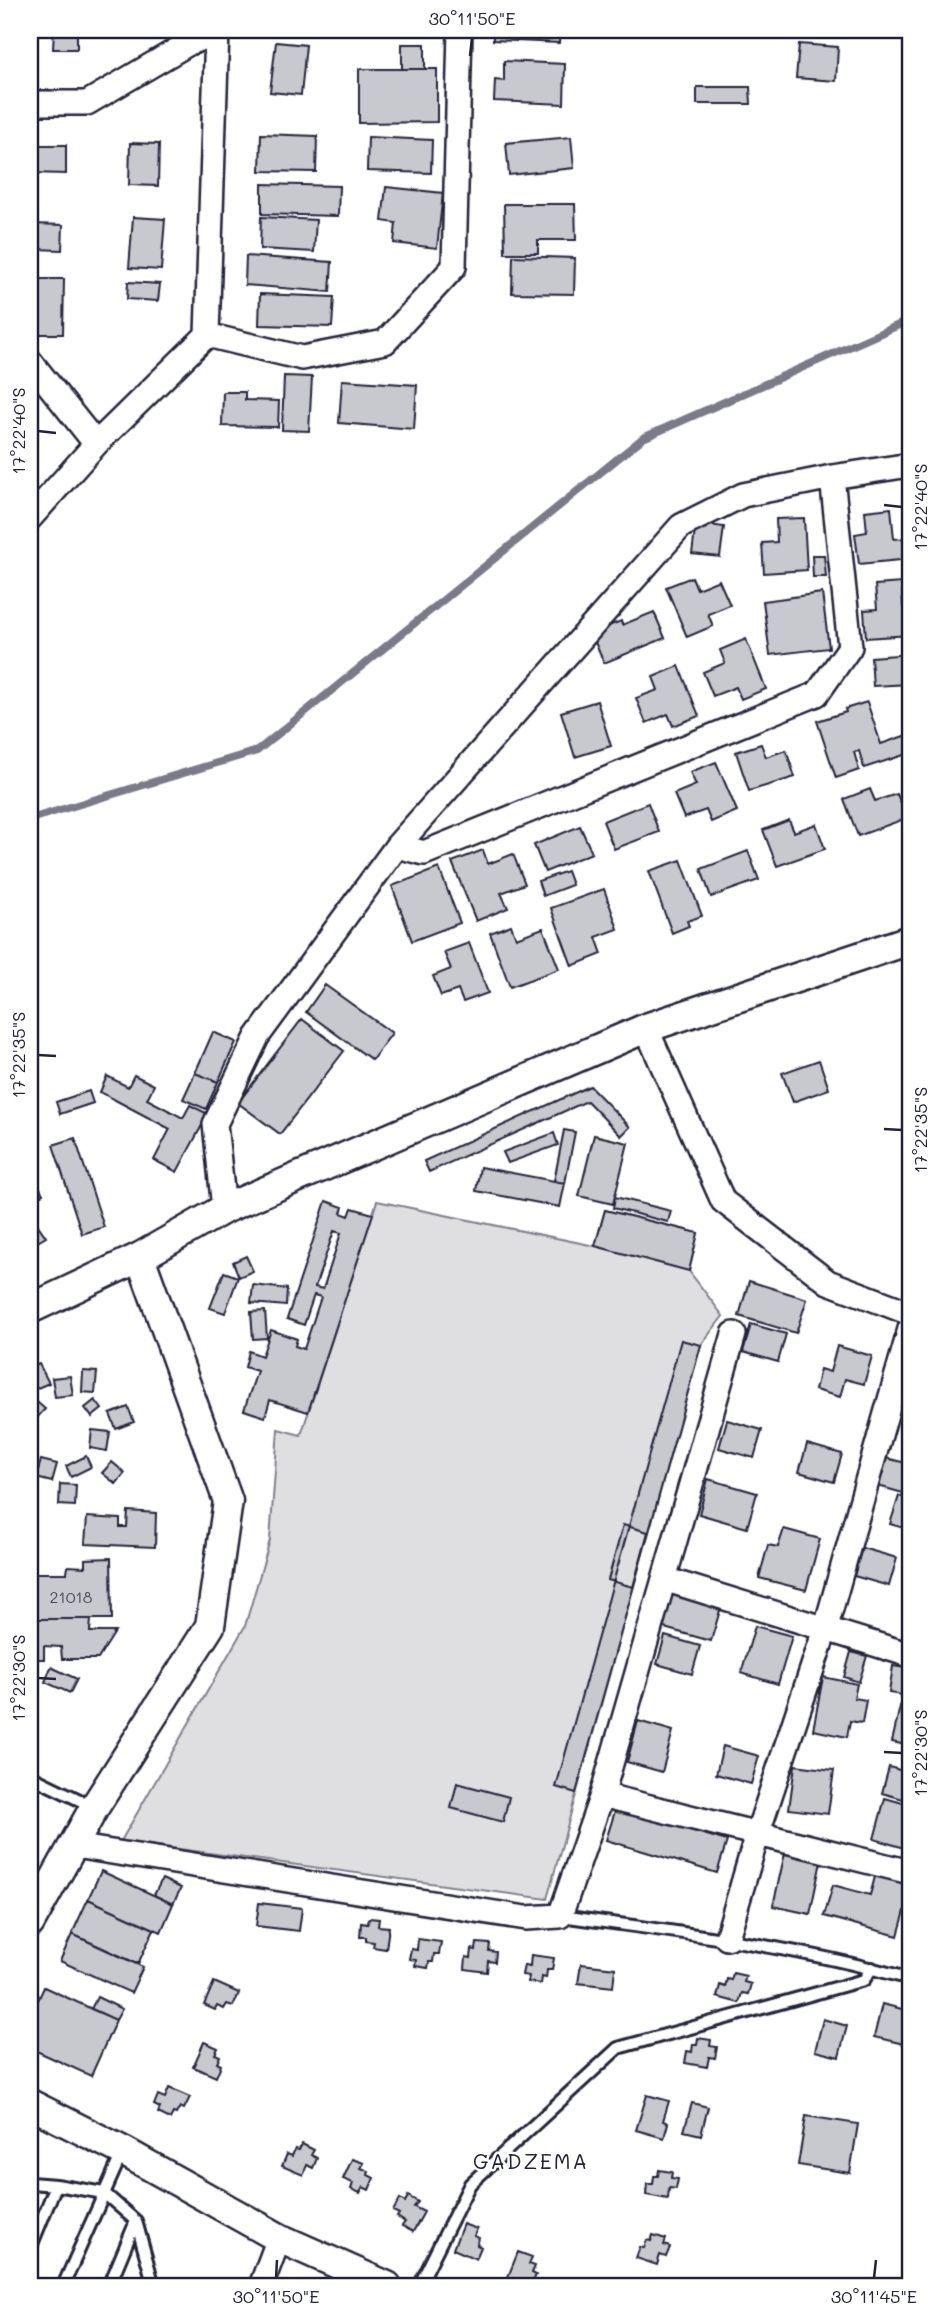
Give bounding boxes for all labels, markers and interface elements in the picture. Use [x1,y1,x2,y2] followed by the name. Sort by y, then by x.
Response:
[429,6,515,30] text: 30°11'50"E
[6,387,30,475] text: 17°22'40"S
[908,463,932,551] text: 17°22'40"S
[6,1012,30,1098] text: 17°22'35"S
[908,1087,932,1173] text: 17°22'35"S
[50,1586,93,1607] house number: 21018
[6,1634,30,1722] text: 17°22'30"S
[908,1709,932,1797] text: 17°22'30"S
[473,2147,589,2174] district label: GADZEMA
[233,2284,319,2308] text: 30°11'50"E
[831,2284,917,2308] text: 30°11'45"E

